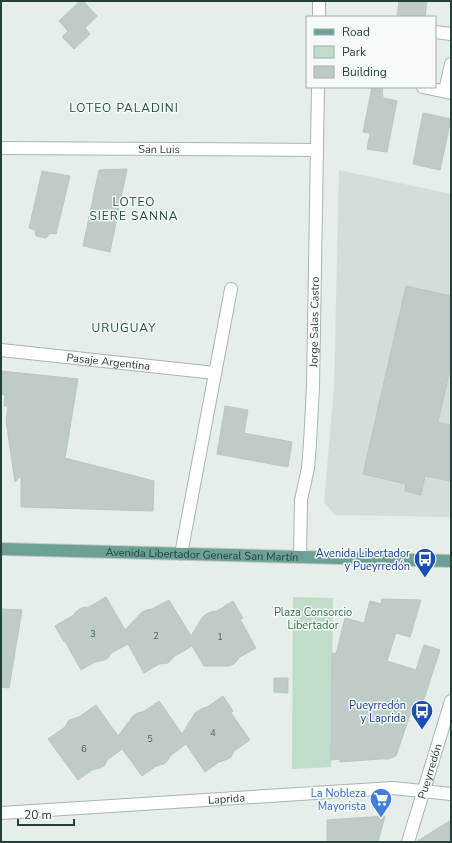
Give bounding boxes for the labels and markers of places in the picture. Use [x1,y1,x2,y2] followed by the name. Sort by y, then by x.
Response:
[316,546,410,574] place label: Avenida Libertador y Pueyrredón
[412,546,438,579] bus stop icon: Avenida Libertador y Pueyrredón
[349,698,406,726] place label: Pueyrredón y Laprida
[409,698,435,731] bus stop icon: Pueyrredón y Laprida
[311,786,366,814] place label: La Nobleza Mayorista
[368,786,394,819] supermarket icon: La Nobleza Mayorista

